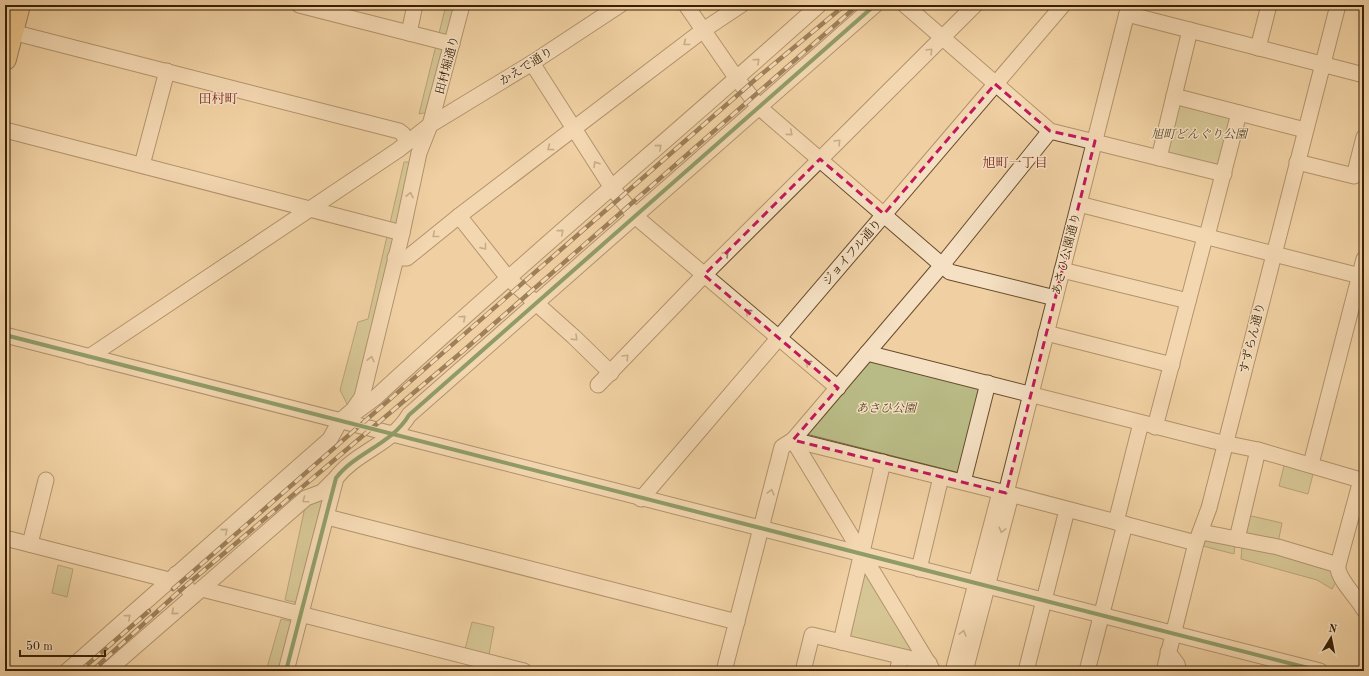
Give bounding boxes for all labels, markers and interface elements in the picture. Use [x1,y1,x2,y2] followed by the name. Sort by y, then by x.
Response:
[432,34,462,96] street label: 田村堀通り
[684,39,691,46] one-way arrow
[497,45,555,88] street label: かえで通り
[925,48,933,56] one-way arrow
[752,59,759,66] one-way arrow
[198,92,238,106] district label: 田村町
[1151,127,1249,141] park label: 旭町どんぐり公園
[785,129,792,136] one-way arrow
[833,139,841,147] one-way arrow
[547,143,554,150] one-way arrow
[654,144,662,152] one-way arrow
[982,156,1048,170] district label: 旭町一丁目
[593,161,601,168] one-way arrow
[405,192,413,198] one-way arrow
[1050,212,1083,296] street label: あさひ公園通り
[820,217,884,288] street label: ジョイフル通り
[556,230,563,237] one-way arrow
[433,231,440,238] one-way arrow
[479,242,486,249] one-way arrow
[721,251,729,258] one-way arrow
[1237,302,1268,375] street label: すずらん通り
[746,310,753,317] one-way arrow
[458,315,466,323] one-way arrow
[570,333,578,341] one-way arrow
[621,354,628,362] one-way arrow
[366,356,375,363] one-way arrow
[805,361,812,368] one-way arrow
[856,402,918,415] park label: あさひ公園
[767,488,775,495] one-way arrow
[302,495,309,502] one-way arrow
[998,526,1006,533] one-way arrow
[220,528,228,535] one-way arrow
[171,607,179,614] one-way arrow
[123,615,130,622] one-way arrow
[1311,618,1351,658] north arrow
[1327,623,1338,636] text: N
[958,630,967,637] one-way arrow
[20,632,105,658] scale bar
[26,640,53,653] text: 50 m

